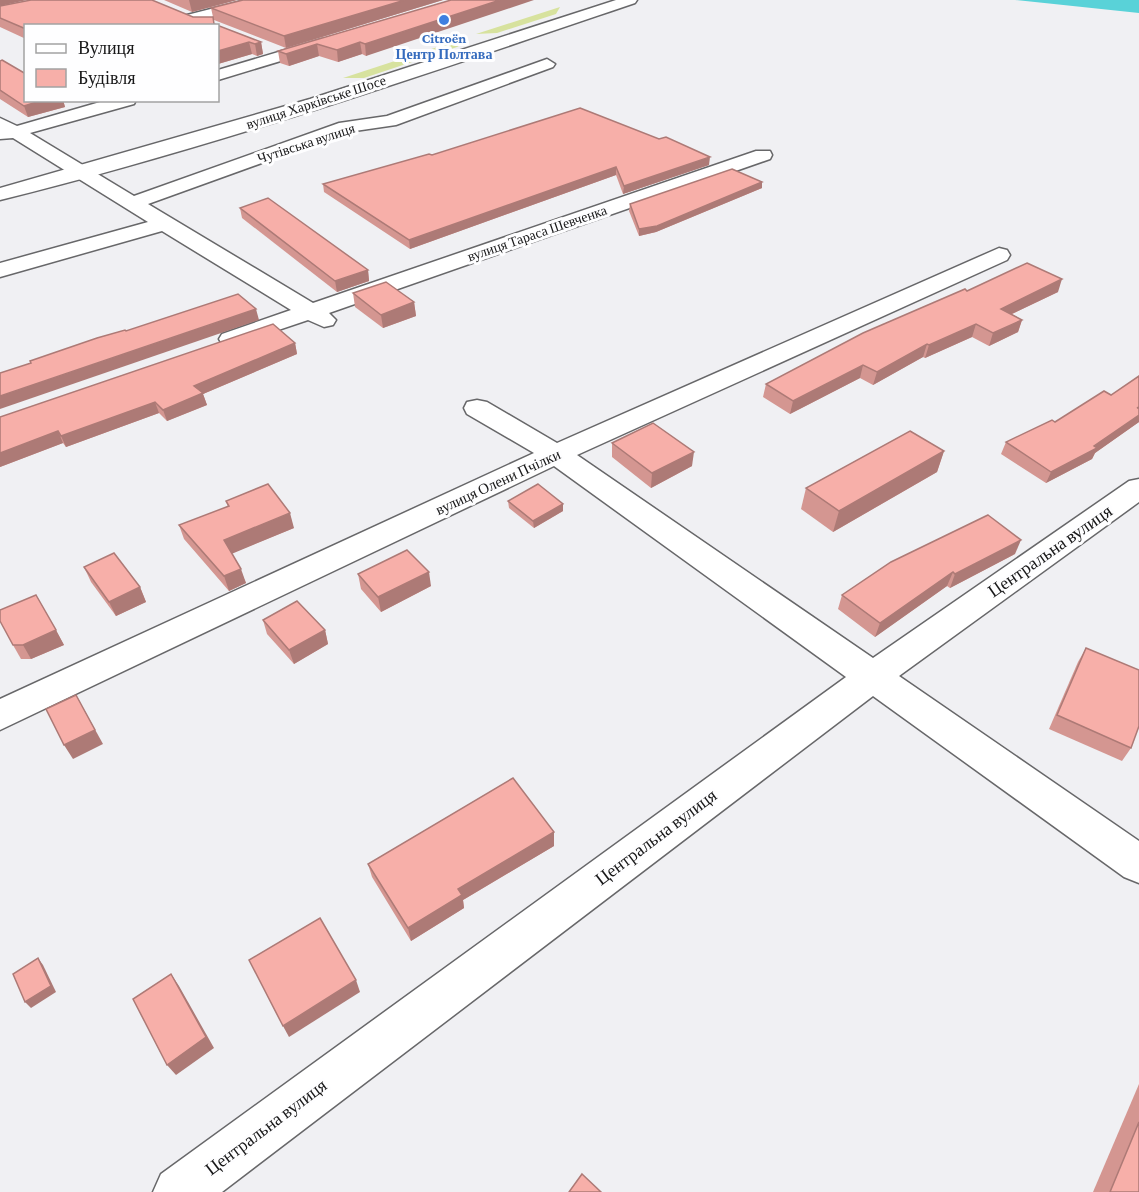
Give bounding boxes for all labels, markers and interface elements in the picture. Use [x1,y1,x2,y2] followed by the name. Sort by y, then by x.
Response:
[437,13,451,27] marker: Citroën Центр Полтава
[24,24,219,102] legend
[396,30,492,62] place label: Citroën Центр Полтава
[78,38,135,58] text: Вулиця
[78,68,135,88] text: Будівля
[244,72,388,132] street label: вулиця Харківське Шосе
[255,120,357,166] street label: Чутівська вулиця
[465,201,610,264] street label: вулиця Тараса Шевченка
[433,446,563,518] street label: вулиця Олени Пчілки
[984,501,1116,601] street label: Центральна вулиця
[591,785,721,889] street label: Центральна вулиця
[201,1075,331,1179] street label: Центральна вулиця

